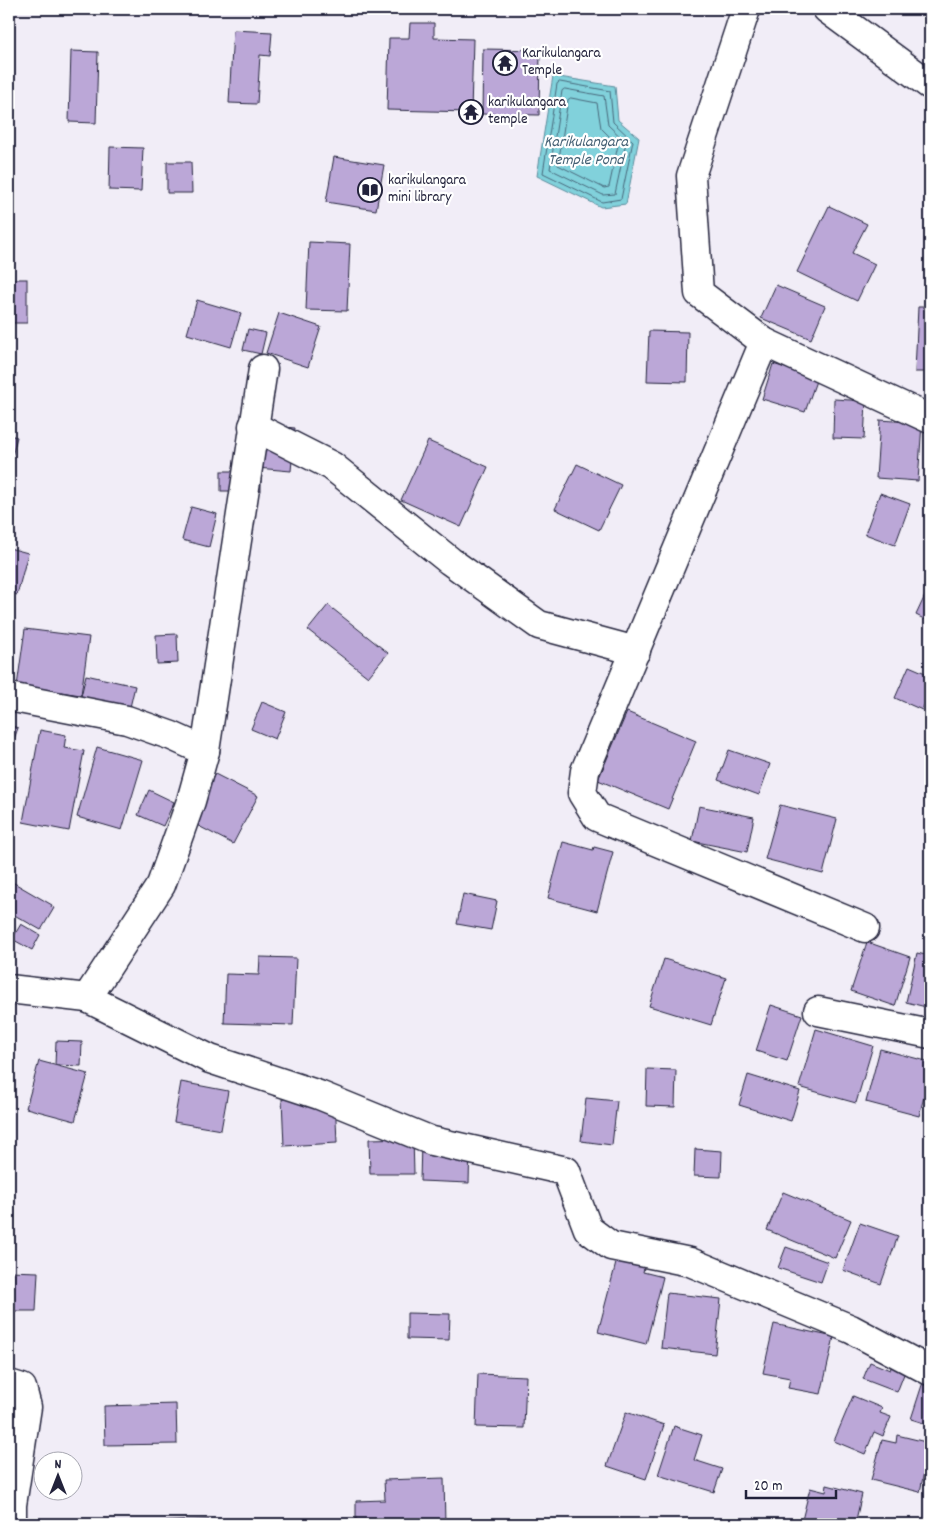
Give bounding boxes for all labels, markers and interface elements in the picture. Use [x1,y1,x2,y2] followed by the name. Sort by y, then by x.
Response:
[522,43,602,82] place label: Karikulangara Temple
[492,50,518,76] temple icon: Karikulangara Temple
[488,92,567,131] place label: karikulangara temple
[458,99,484,125] temple icon: karikulangara temple
[544,131,629,172] water label: Karikulangara Temple Pond
[388,170,467,209] place label: karikulangara mini library
[357,177,383,203] library icon: karikulangara mini library
[32,1450,82,1500] north arrow
[55,1455,62,1475] text: N
[746,1468,836,1500] scale bar
[754,1476,782,1498] text: 20 m

